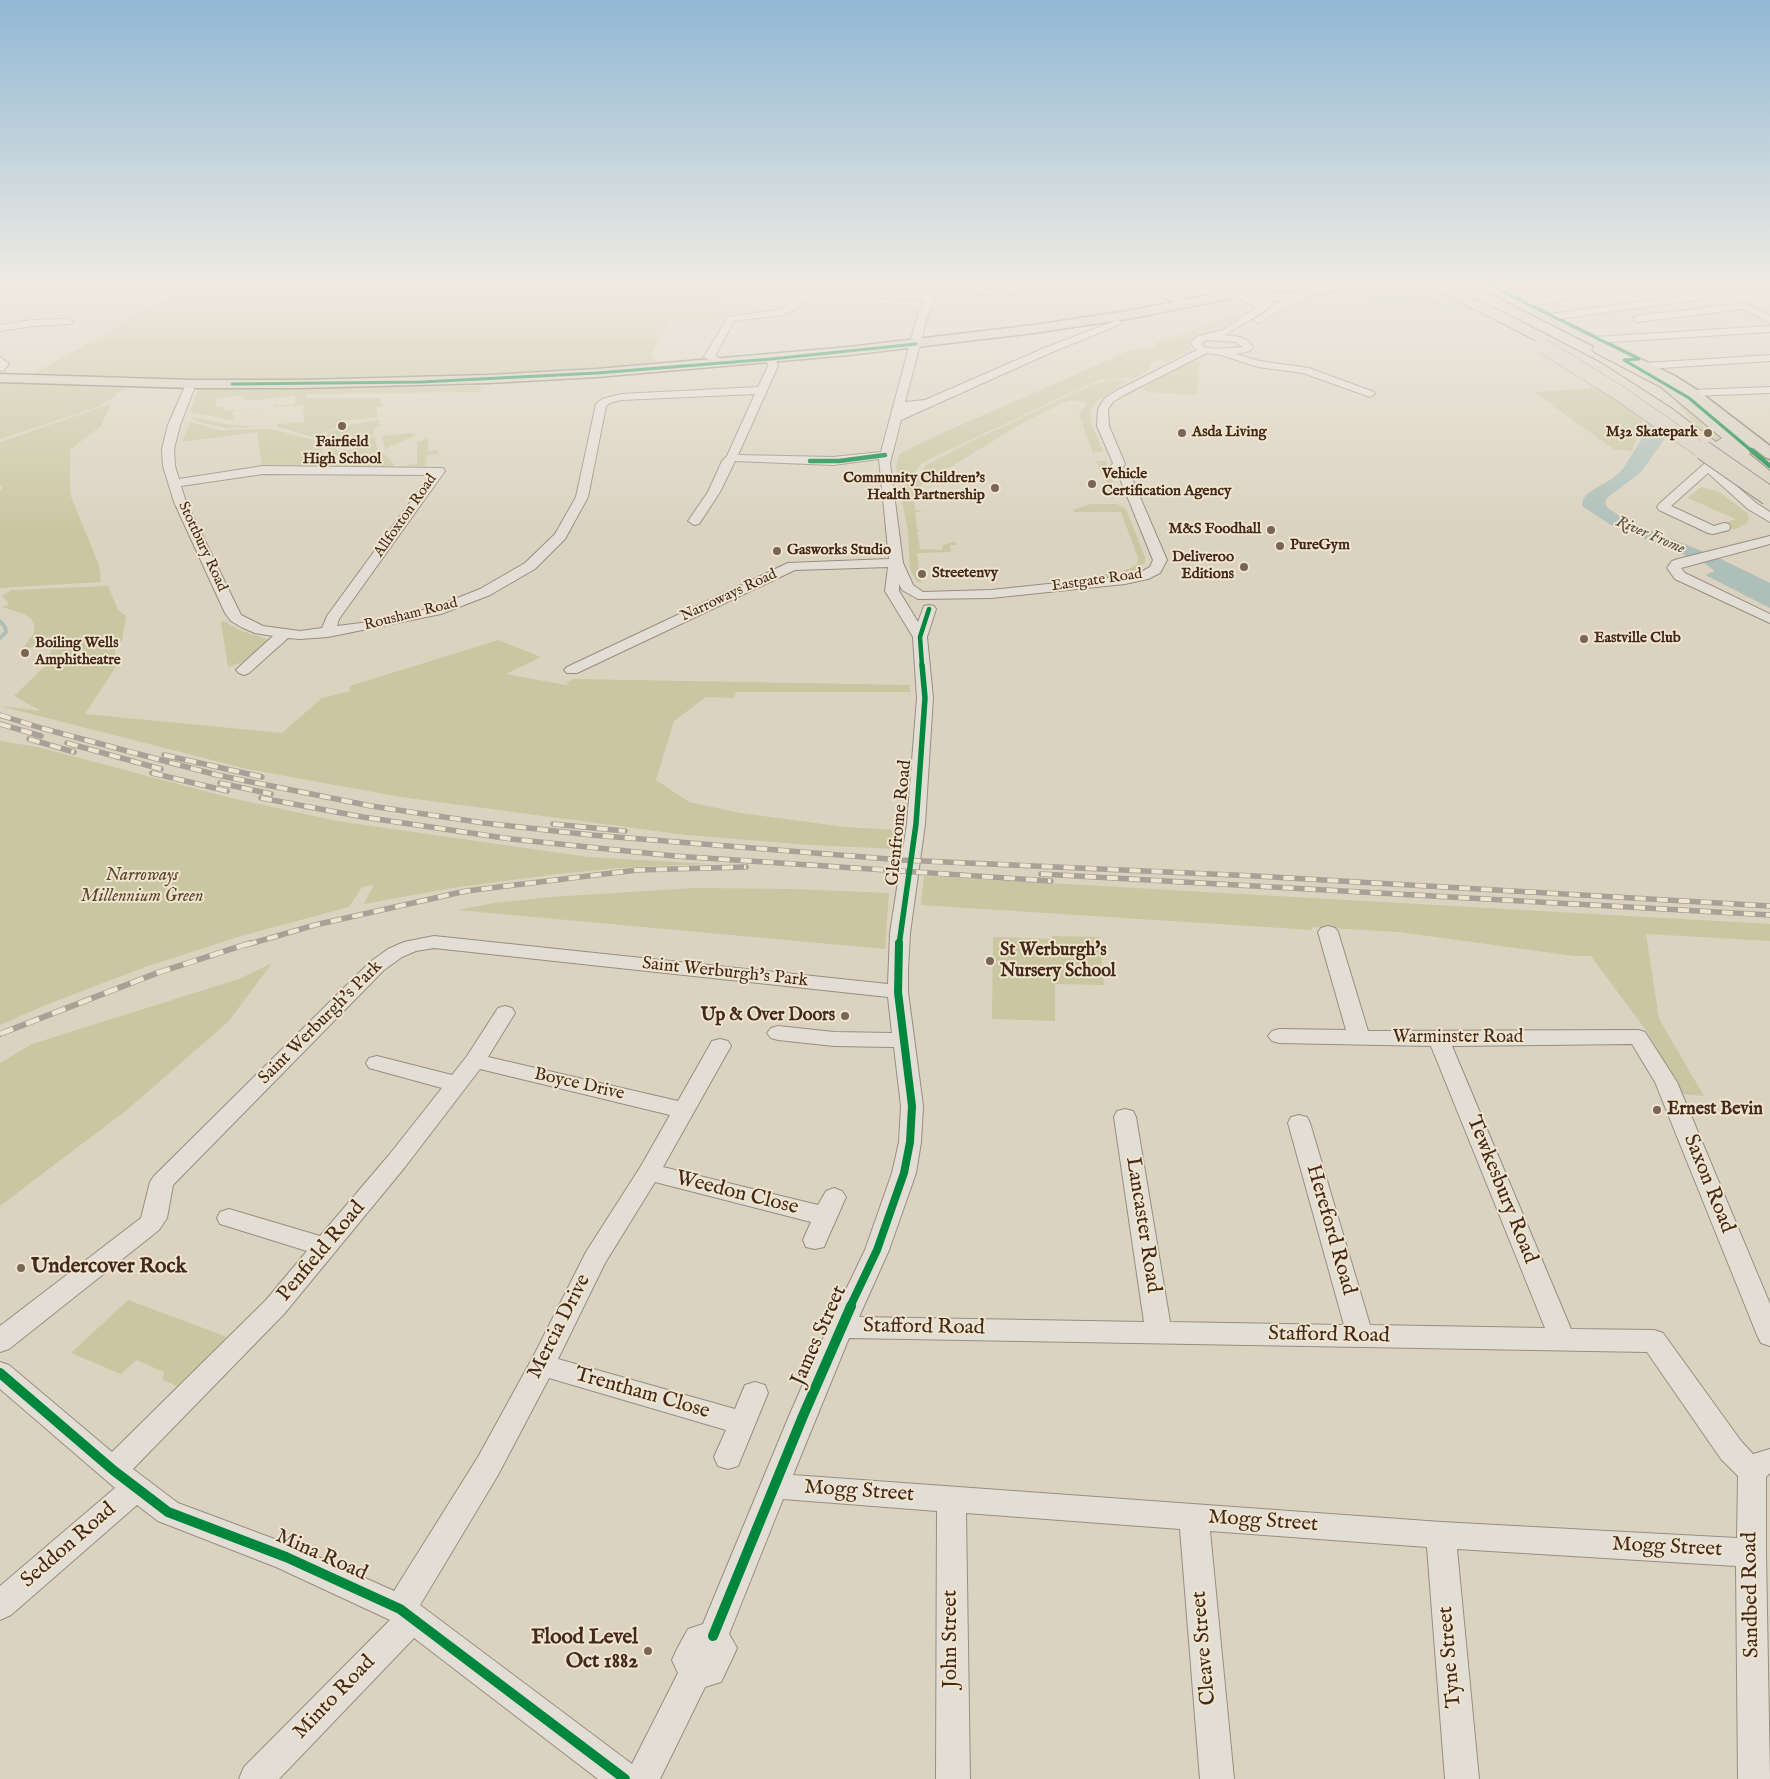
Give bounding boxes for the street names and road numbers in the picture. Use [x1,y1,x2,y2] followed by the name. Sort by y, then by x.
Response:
[371,471,441,561] street label: Allfoxton Road
[173,499,231,595] street label: Stottbury Road
[678,566,780,626] street label: Narroways Road
[1051,566,1143,596] street label: Eastgate Road
[362,595,460,635] street label: Rousham Road
[883,759,917,887] street label: Glenfrome Road
[641,954,809,992] street label: Saint Werburgh's Park
[254,956,388,1090] street label: Saint Werburgh's Park
[1393,1027,1523,1049] street label: Warminster Road
[532,1064,626,1106] street label: Boyce Drive
[1460,1113,1542,1267] street label: Tewkesbury Road
[1677,1131,1739,1237] street label: Saxon Road
[1119,1155,1165,1295] street label: Lancaster Road
[1299,1162,1361,1298] street label: Hereford Road
[673,1167,801,1221] street label: Weedon Close
[273,1197,371,1307] street label: Penfield Road
[523,1270,597,1384] street label: Mercia Drive
[787,1282,853,1390] street label: James Street
[863,1314,985,1342] street label: Stafford Road
[1268,1322,1390,1350] street label: Stafford Road
[572,1363,712,1425] street label: Trentham Close
[803,1476,915,1508] street label: Mogg Street
[16,1498,122,1594] street label: Seddon Road
[1207,1506,1319,1538] street label: Mogg Street
[271,1525,371,1587] street label: Mina Road
[1738,1532,1766,1658] street label: Sandbed Road
[1611,1533,1723,1563] street label: Mogg Street
[939,1590,965,1688] street label: John Street
[1187,1590,1223,1706] street label: Cleave Street
[1434,1605,1468,1709] street label: Tyne Street
[289,1651,381,1745] street label: Minto Road

